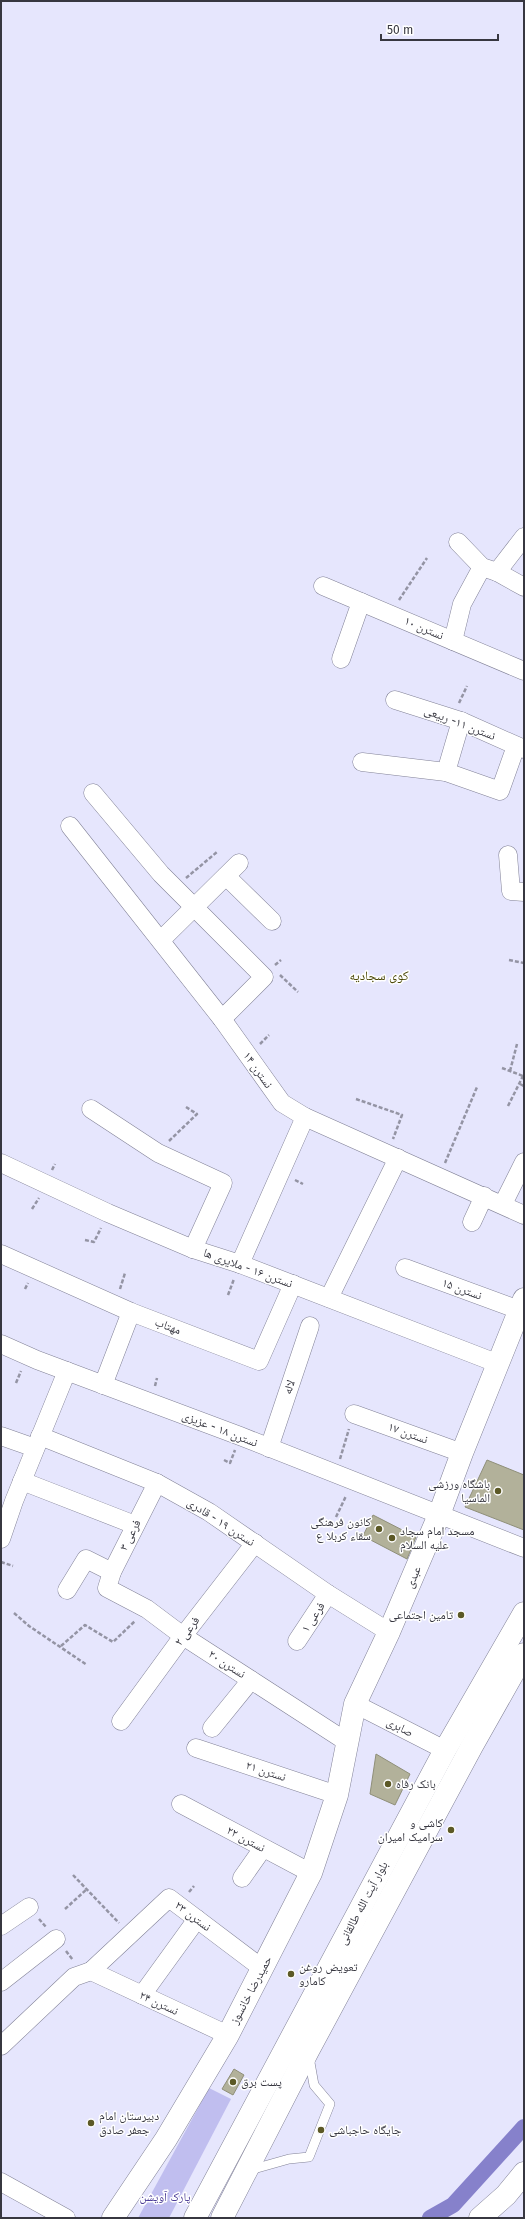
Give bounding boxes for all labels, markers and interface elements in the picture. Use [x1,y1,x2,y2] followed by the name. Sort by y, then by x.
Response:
[381,16,498,42] scale bar
[387,23,413,37] text: 50 m
[402,613,446,643] street label: نسترن ۱۰
[422,703,497,743] street label: نسترن ۱۱- ربیعی
[349,968,409,984] district label: کوی سجادیه
[240,1049,276,1091] street label: نسترن ۱۴
[201,1245,295,1291] street label: نسترن ۱۶ - ملایری ها
[440,1275,484,1303] street label: نسترن ۱۵
[153,1315,183,1338] street label: مهتاب
[280,1378,298,1396] street label: لاله
[180,1408,260,1450] street label: نسترن ۱۸ - عزیزی
[386,1419,430,1447] street label: نسترن ۱۷
[428,1477,490,1505] place label: باشگاه ورزشی الماسیا
[493,1486,503,1496] marker: باشگاه ورزشی الماسیا
[185,1495,257,1549] street label: نسترن ۱۹ - قادری
[311,1515,371,1544] place label: کانون فرهنگی سقاء کربلا ع
[116,1517,144,1553] street label: فرعی ۳
[374,1524,384,1534] marker: کانون فرهنگی سقاء کربلا ع
[400,1524,475,1553] place label: مسجد امام سجاد علیه السلام
[387,1533,397,1543] marker: مسجد امام سجاد علیه السلام
[402,1564,424,1590] street label: عبدی
[298,1599,328,1635] street label: فرعی ۱
[389,1608,453,1622] place label: تامین اجتماعی
[456,1610,466,1620] marker: تامین اجتماعی
[172,1614,202,1648] street label: فرعی ۲
[206,1647,248,1681] street label: نسترن ۲۰
[384,1714,416,1740] street label: صابری
[244,1758,288,1784] street label: نسترن ۲۱
[396,1777,436,1791] place label: بانک رفاه
[383,1779,393,1789] marker: بانک رفاه
[378,1816,443,1844] place label: کاشی و سرامیک امیران
[224,1823,268,1855] street label: نسترن ۲۲
[446,1825,456,1835] marker: کاشی و سرامیک امیران
[335,1859,391,1947] street label: بلوار آیت الله طالقانی
[172,1898,214,1934] street label: نسترن ۲۳
[227,1953,275,2027] street label: حمیدرضا خانسوز
[299,1960,358,1988] place label: تعویض روغن کامارو
[286,1969,296,1979] marker: تعویض روغن کامارو
[137,1988,181,2018] street label: نسترن ۲۴
[241,2075,282,2089] place label: پست برق
[228,2077,238,2087] marker: پست برق
[99,2109,159,2137] place label: دبیرستان امام جعفر صادق
[86,2118,96,2128] marker: دبیرستان امام جعفر صادق
[329,2123,402,2137] place label: جایگاه حاجباشی
[316,2125,326,2135] marker: جایگاه حاجباشی
[139,2190,191,2204] park label: پارک آویشن

